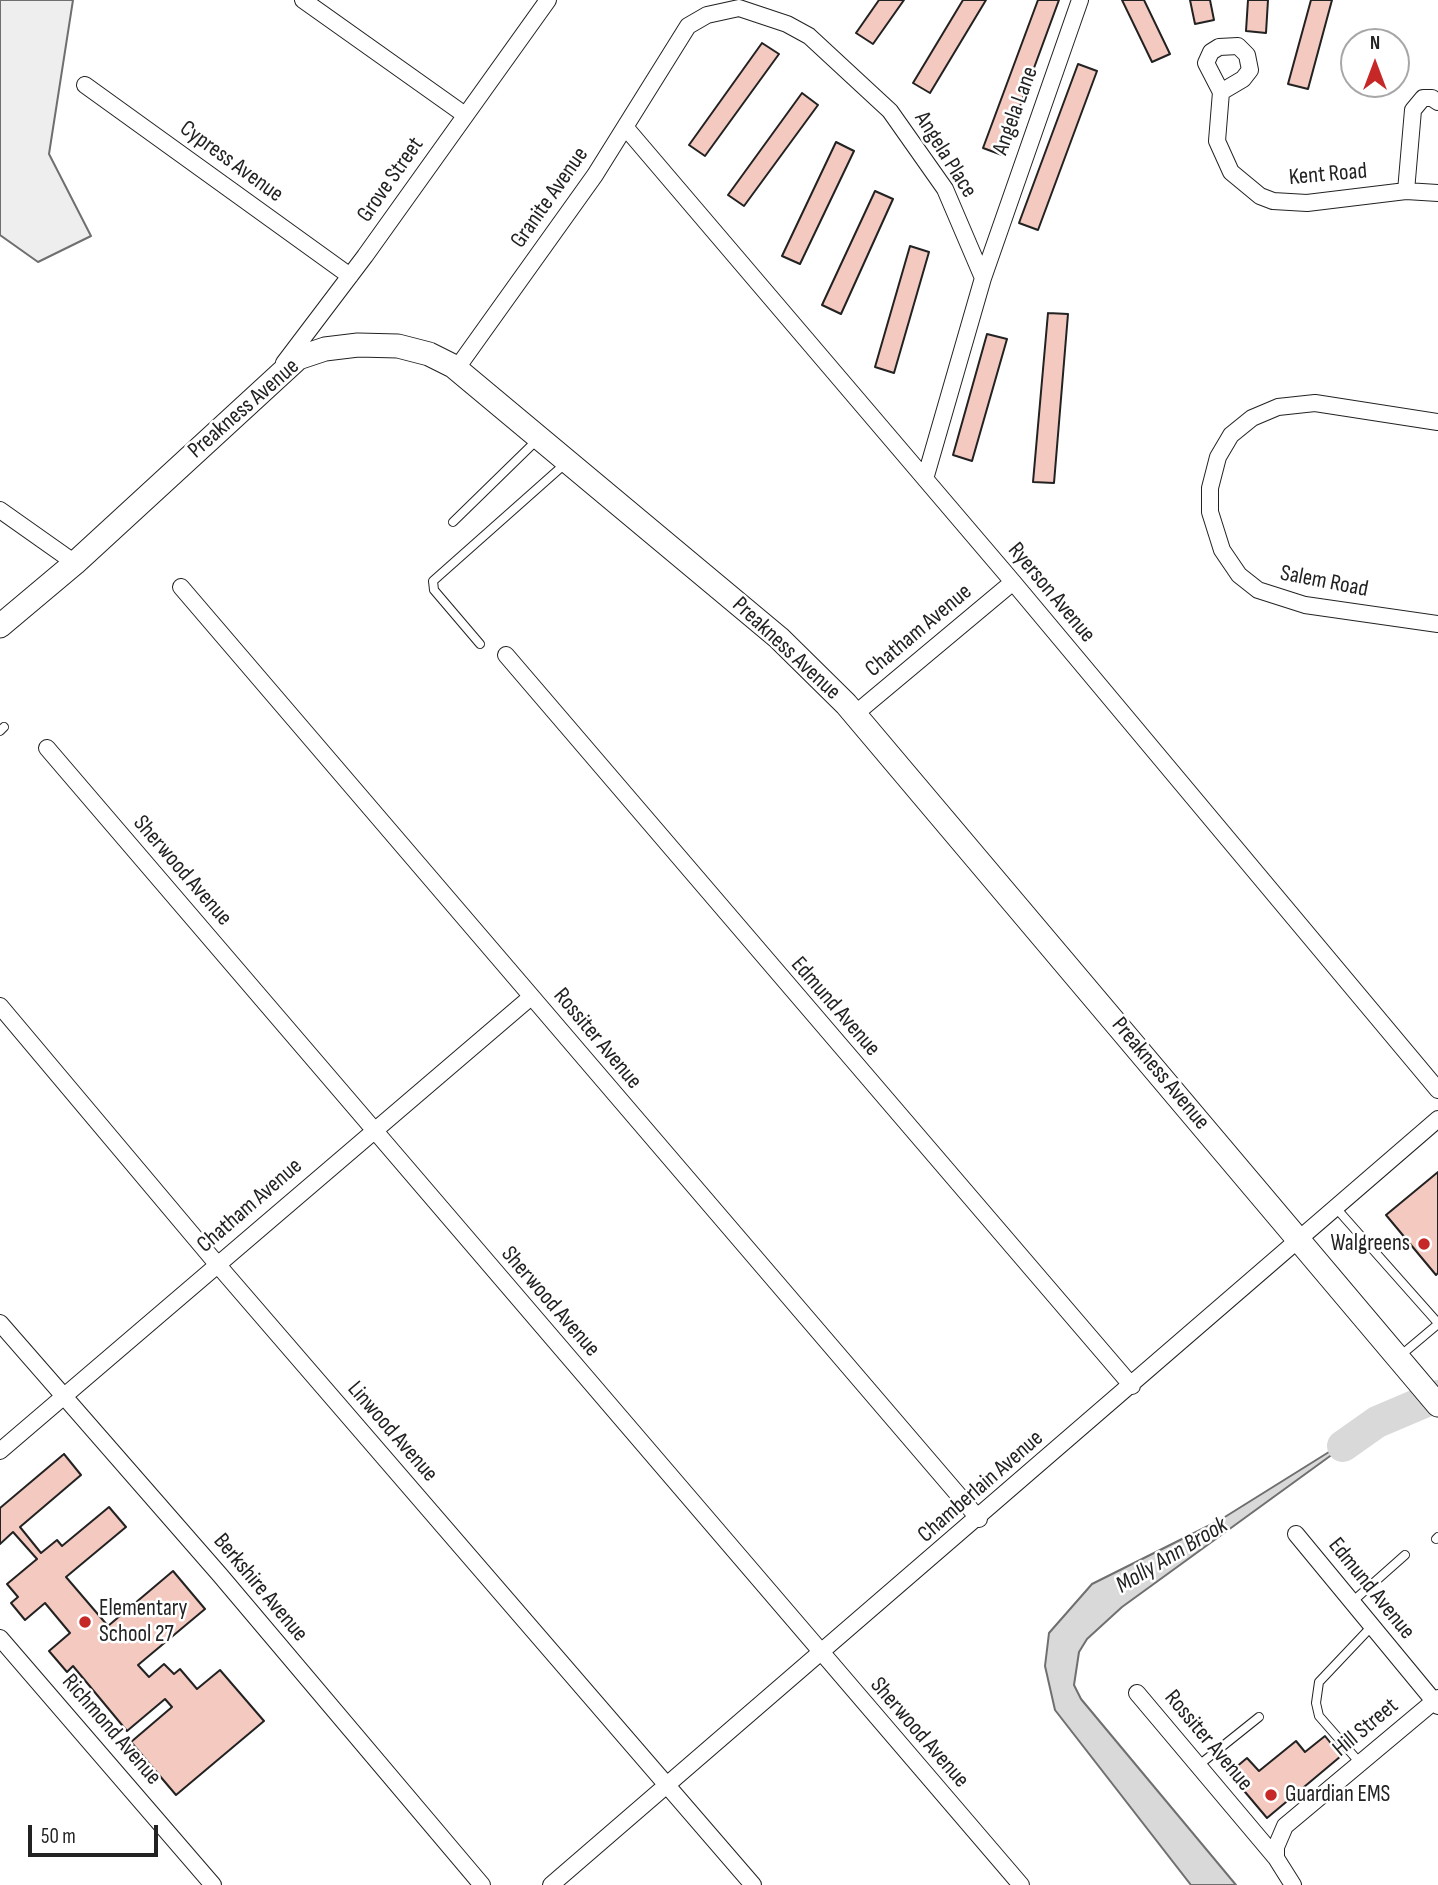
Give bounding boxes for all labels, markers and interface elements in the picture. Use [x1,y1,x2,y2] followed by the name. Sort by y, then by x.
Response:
[1340,28,1410,98] north arrow
[1370,32,1380,55] text: N
[987,63,1045,159] street label: Angela Lane
[908,107,982,203] street label: Angela Place
[174,115,288,209] street label: Cypress Avenue
[352,132,430,228] street label: Grove Street
[505,142,595,254] street label: Granite Avenue
[1288,158,1368,192] street label: Kent Road
[183,353,305,465] street label: Preakness Avenue
[1001,537,1101,649] street label: Ryerson Avenue
[1278,560,1370,604] street label: Salem Road
[860,579,978,683] street label: Chatham Avenue
[726,592,846,706] street label: Preakness Avenue
[127,810,237,932] street label: Sherwood Avenue
[784,952,886,1062] street label: Edmund Avenue
[547,983,647,1095] street label: Rossiter Avenue
[1105,1012,1215,1136] street label: Preakness Avenue
[192,1153,308,1259] street label: Chatham Avenue
[1331,1230,1410,1258] place label: Walgreens
[1416,1236,1432,1252] marker: Walgreens
[495,1241,605,1363] street label: Sherwood Avenue
[341,1376,443,1488] street label: Linwood Avenue
[913,1425,1049,1549] street label: Chamberlain Avenue
[1111,1511,1233,1601] water label: Molly Ann Brook
[207,1528,313,1648] street label: Berkshire Avenue
[1322,1533,1420,1645] street label: Edmund Avenue
[99,1595,187,1649] place label: Elementary School 27
[77,1614,93,1630] marker: Elementary School 27
[55,1669,167,1791] street label: Richmond Avenue
[864,1672,974,1794] street label: Sherwood Avenue
[1158,1685,1258,1797] street label: Rossiter Avenue
[1328,1693,1404,1763] street label: Hill Street
[1285,1781,1390,1809] place label: Guardian EMS
[1263,1787,1279,1803] marker: Guardian EMS
[32,1812,161,1856] scale bar
[41,1824,76,1849] text: 50 m

